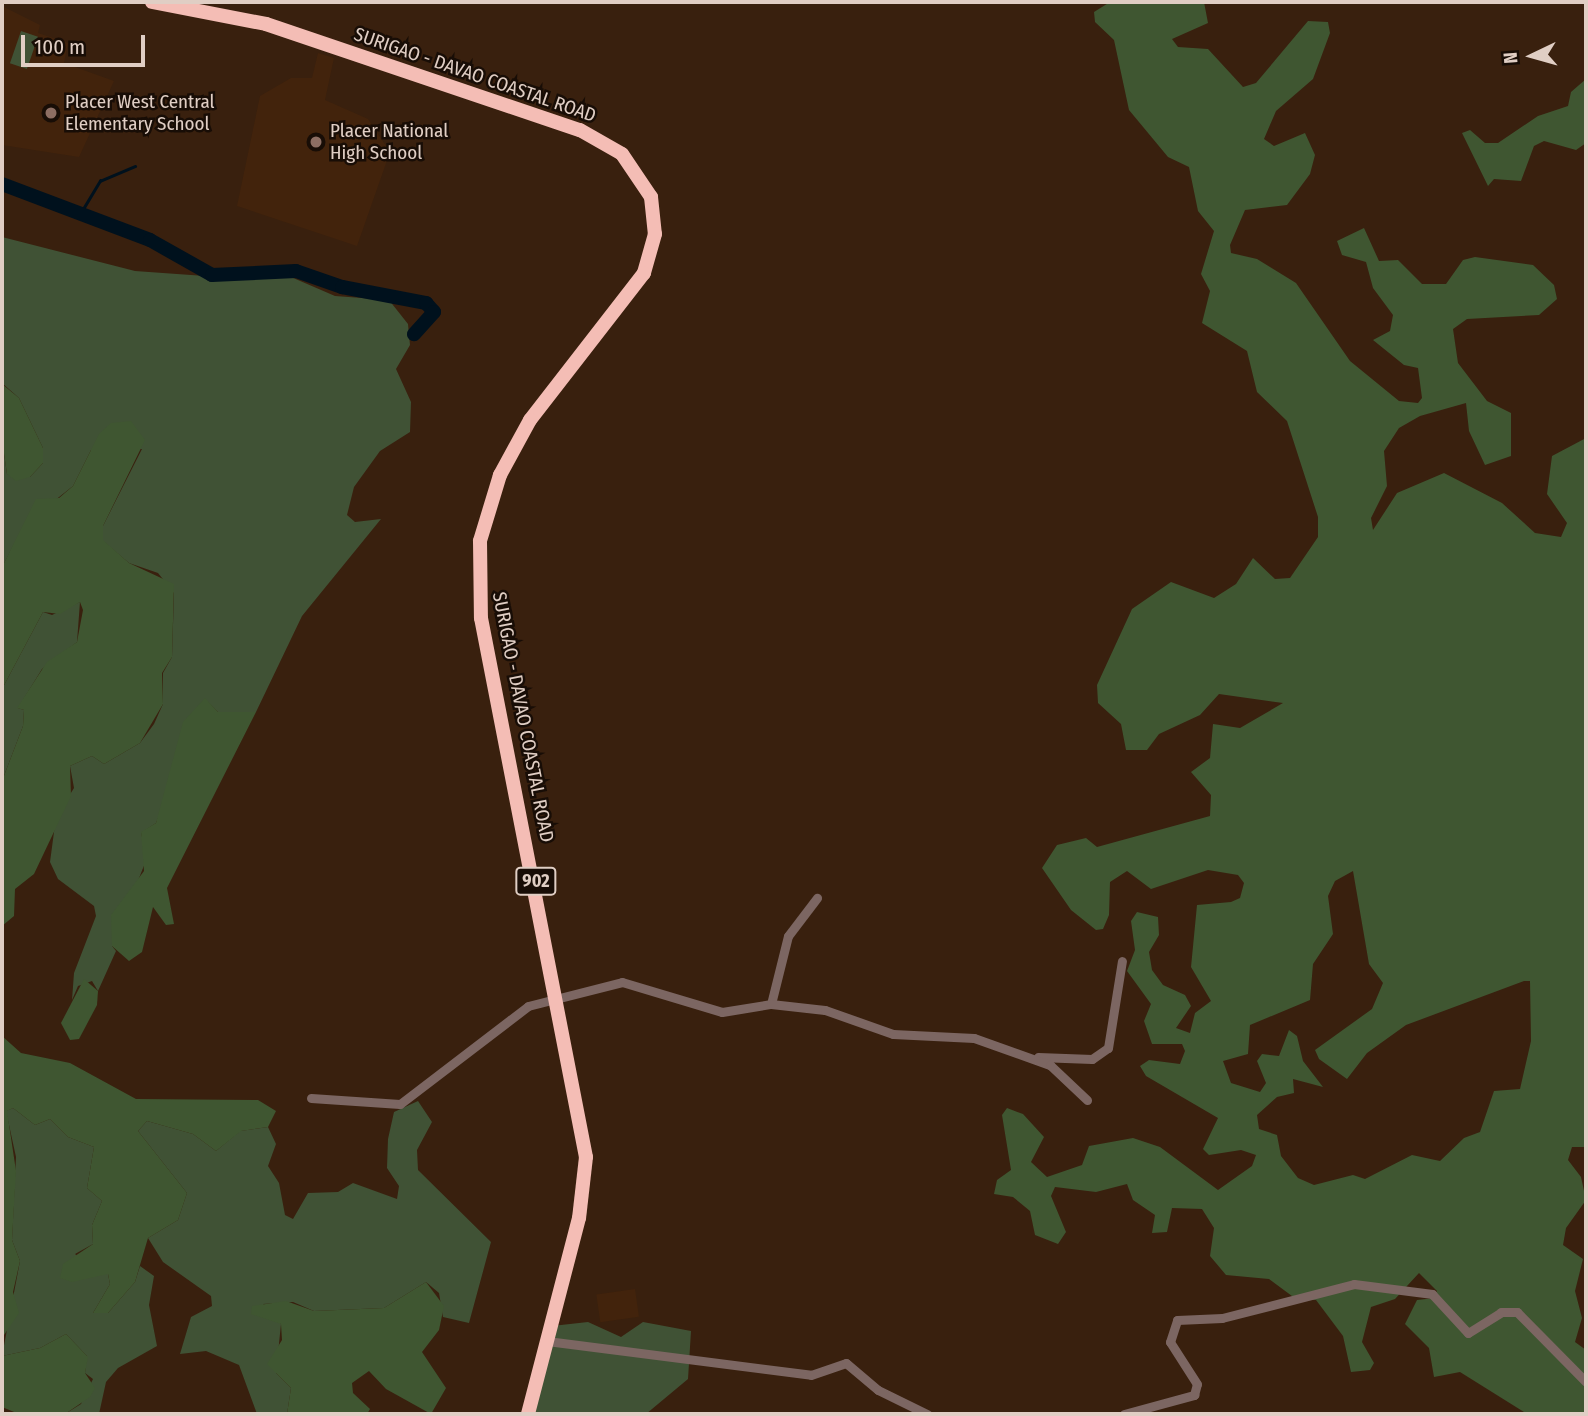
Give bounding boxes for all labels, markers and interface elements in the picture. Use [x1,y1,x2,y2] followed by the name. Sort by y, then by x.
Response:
[24,21,149,65] scale bar
[1497,21,1567,91] north arrow
[351,23,599,127] street label: SURIGAO - DAVAO COASTAL ROAD
[34,34,85,60] text: 100 m
[1499,51,1523,65] text: N
[65,91,215,135] place label: Placer West Central Elementary School
[43,105,59,121] marker: Placer West Central Elementary School
[330,120,448,164] place label: Placer National High School
[308,134,324,150] marker: Placer National High School
[488,590,558,844] street label: SURIGAO - DAVAO COASTAL ROAD
[515,866,557,896] road number: 902

